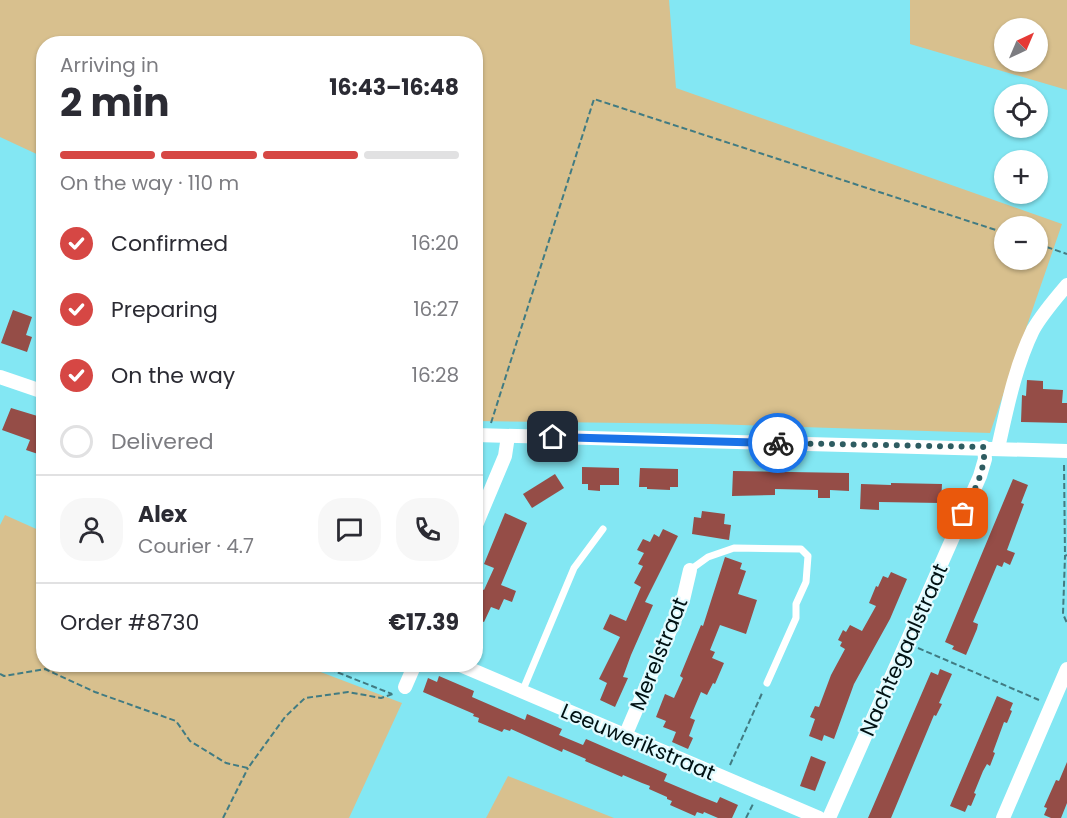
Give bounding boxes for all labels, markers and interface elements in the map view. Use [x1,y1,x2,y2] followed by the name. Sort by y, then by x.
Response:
[994,18,1048,72] north arrow
[994,18,1048,270] map controls
[60,51,159,79] text: Arriving in
[329,72,459,103] text: 16:43–16:48
[60,75,170,130] text: 2 min
[994,84,1048,138] button: locate
[994,150,1048,204] button: +
[60,169,239,197] text: On the way · 110 m
[994,216,1048,270] button: −
[60,227,93,260] icon: check
[111,228,228,259] text: Confirmed
[412,229,459,257] text: 16:20
[60,293,93,326] icon: check
[111,294,218,325] text: Preparing
[413,295,459,323] text: 16:27
[60,359,93,392] icon: check
[111,360,235,391] text: On the way
[412,361,459,389] text: 16:28
[527,411,578,462] pin
[748,413,808,473] courier
[536,420,569,453] icon: home
[111,426,214,457] text: Delivered
[762,427,795,460] icon: bike
[937,488,988,539] pin
[946,497,979,530] icon: bag
[60,498,123,561] button: person
[318,498,381,561] button: chat
[396,498,459,561] button: phone
[138,499,187,530] text: Alex
[138,532,254,560] text: Courier · 4.7
[852,559,955,741] street label: Nachtegaalstraat
[623,593,694,715] street label: Merelstraat
[60,607,199,638] text: Order #8730
[388,607,459,638] text: €17.39
[557,696,720,787] street label: Leeuwerikstraat

